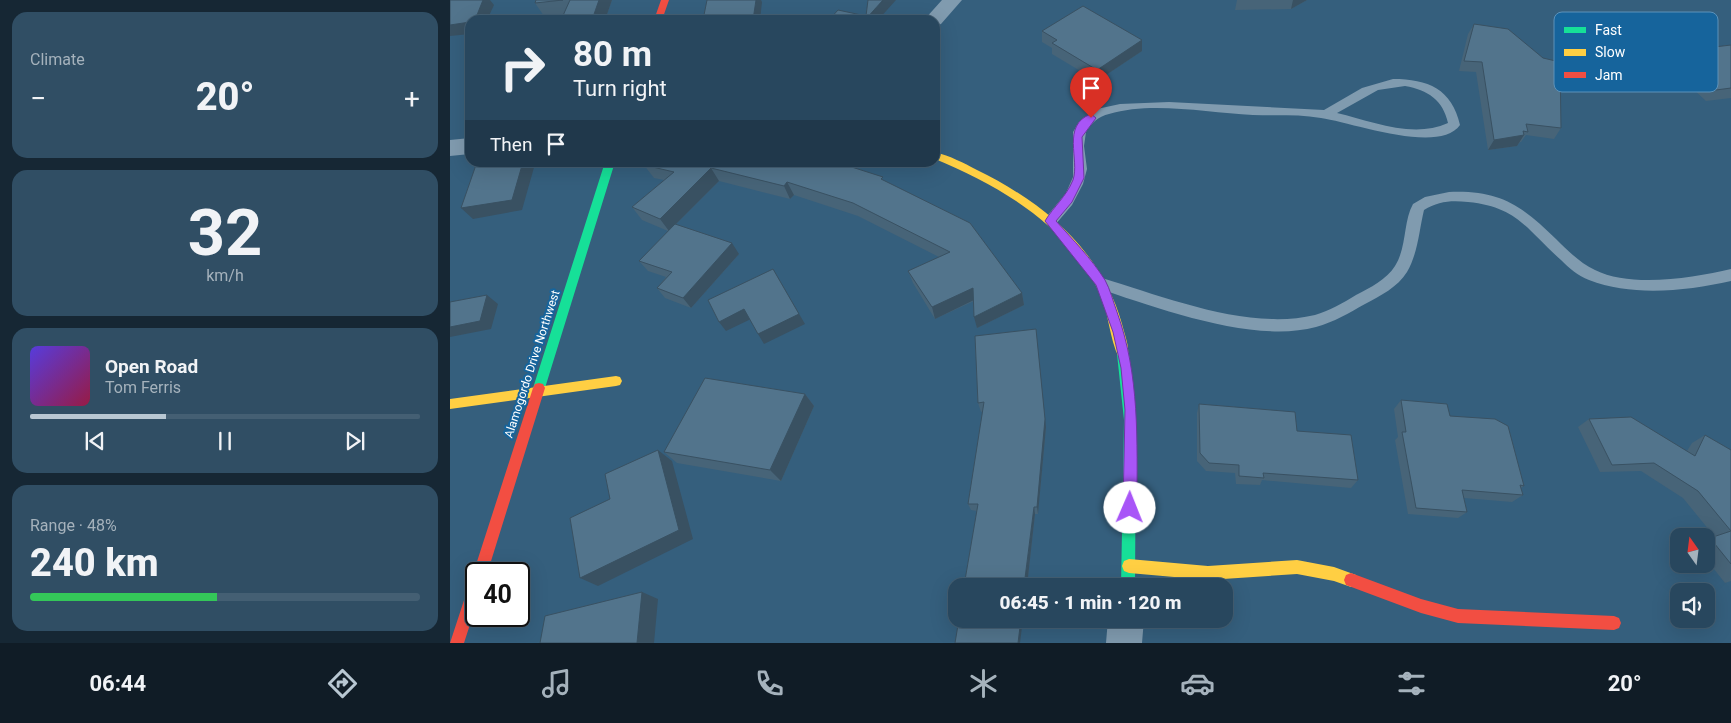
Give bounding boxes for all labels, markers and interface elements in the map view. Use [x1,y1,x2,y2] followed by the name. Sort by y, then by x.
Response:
[1554,12,1718,92] legend
[1595,22,1622,38] text: Fast
[573,34,652,75] text: 80 m
[490,35,555,100] icon: right
[1595,44,1626,60] text: Slow
[30,50,85,69] text: Climate
[1070,67,1112,118] pin
[1595,67,1623,83] text: Jam
[1077,74,1105,102] icon: arrive
[196,75,254,119] text: 20°
[573,76,667,101] text: Turn right
[30,82,46,115] text: −
[404,82,420,115] text: +
[542,130,570,158] icon: arrive
[490,133,532,156] text: Then
[188,195,262,271] text: 32
[206,266,244,285] text: km/h
[501,288,563,440] street label: Alamogordo Drive Northwest
[105,355,198,378] text: Open Road
[105,378,181,397] text: Tom Ferris
[81,427,109,455] icon: previous
[211,427,239,455] icon: pause
[341,427,369,455] icon: next
[1103,481,1155,533] position arrow
[30,516,117,535] text: Range · 48%
[1670,528,1715,572] north arrow
[1670,528,1715,628] map controls
[30,541,159,585] text: 240 km
[465,562,530,627] speed limit sign: 40
[1670,583,1715,628] button: sound
[999,591,1182,614] text: 06:45 · 1 min · 120 m
[325,666,360,701] icon: directions
[539,666,574,701] icon: music
[752,666,787,701] icon: phone
[966,666,1001,701] icon: climate
[1180,666,1215,701] icon: car
[1394,666,1429,701] icon: filters
[89,671,146,696] text: 06:44
[1608,671,1641,696] text: 20°

